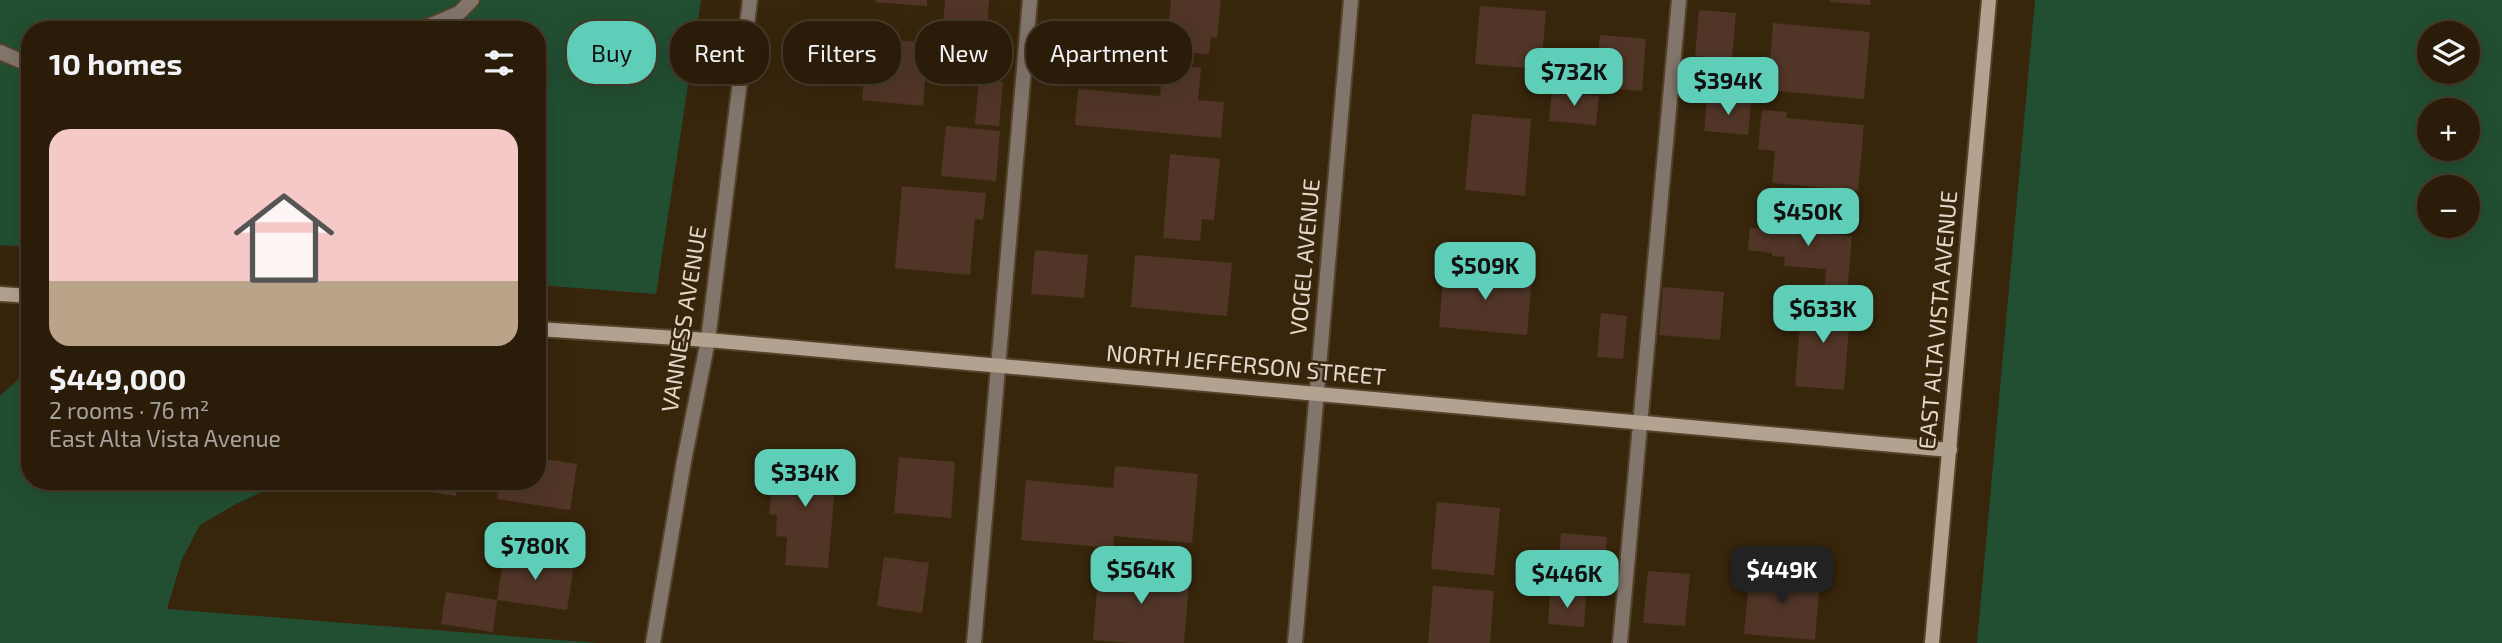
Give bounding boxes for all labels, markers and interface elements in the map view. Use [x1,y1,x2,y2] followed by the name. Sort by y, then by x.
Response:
[567,21,656,84] chip: Buy
[670,21,769,84] chip: Rent
[783,21,901,84] chip: Filters
[915,21,1012,84] chip: New
[1026,21,1192,84] chip: Apartment
[2417,21,2480,238] map controls
[2417,21,2480,84] button: layers
[480,44,518,82] icon: filters
[49,45,182,81] text: 10 homes
[1525,48,1623,108] pin: $732K
[1541,57,1607,85] text: $732K
[1679,58,1777,117] pin: $394K
[1693,66,1763,94] text: $394K
[2417,98,2480,161] button: +
[221,175,347,301] icon: home
[2417,175,2480,238] button: −
[1283,177,1325,336] street label: VOGEL AVENUE
[1759,188,1857,248] pin: $450K
[1912,189,1962,450] street label: EAST ALTA VISTA AVENUE
[1773,197,1843,225] text: $450K
[654,224,712,414] street label: VANNESS AVENUE
[1436,243,1534,302] pin: $509K
[1451,251,1519,279] text: $509K
[1774,286,1872,345] pin: $633K
[1789,294,1857,322] text: $633K
[1105,338,1387,390] street label: NORTH JEFFERSON STREET
[49,360,186,396] text: $449,000
[49,396,209,424] text: 2 rooms · 76 m²
[49,424,281,452] text: East Alta Vista Avenue
[756,449,854,509] pin: $334K
[771,458,839,486] text: $334K
[486,522,584,582] pin: $780K
[501,531,569,559] text: $780K
[1092,546,1190,606] pin: $564K
[1733,546,1831,606] pin: $449K
[1518,550,1616,610] pin: $446K
[1107,555,1175,583] text: $564K
[1747,555,1817,583] text: $449K
[1532,559,1602,587] text: $446K

